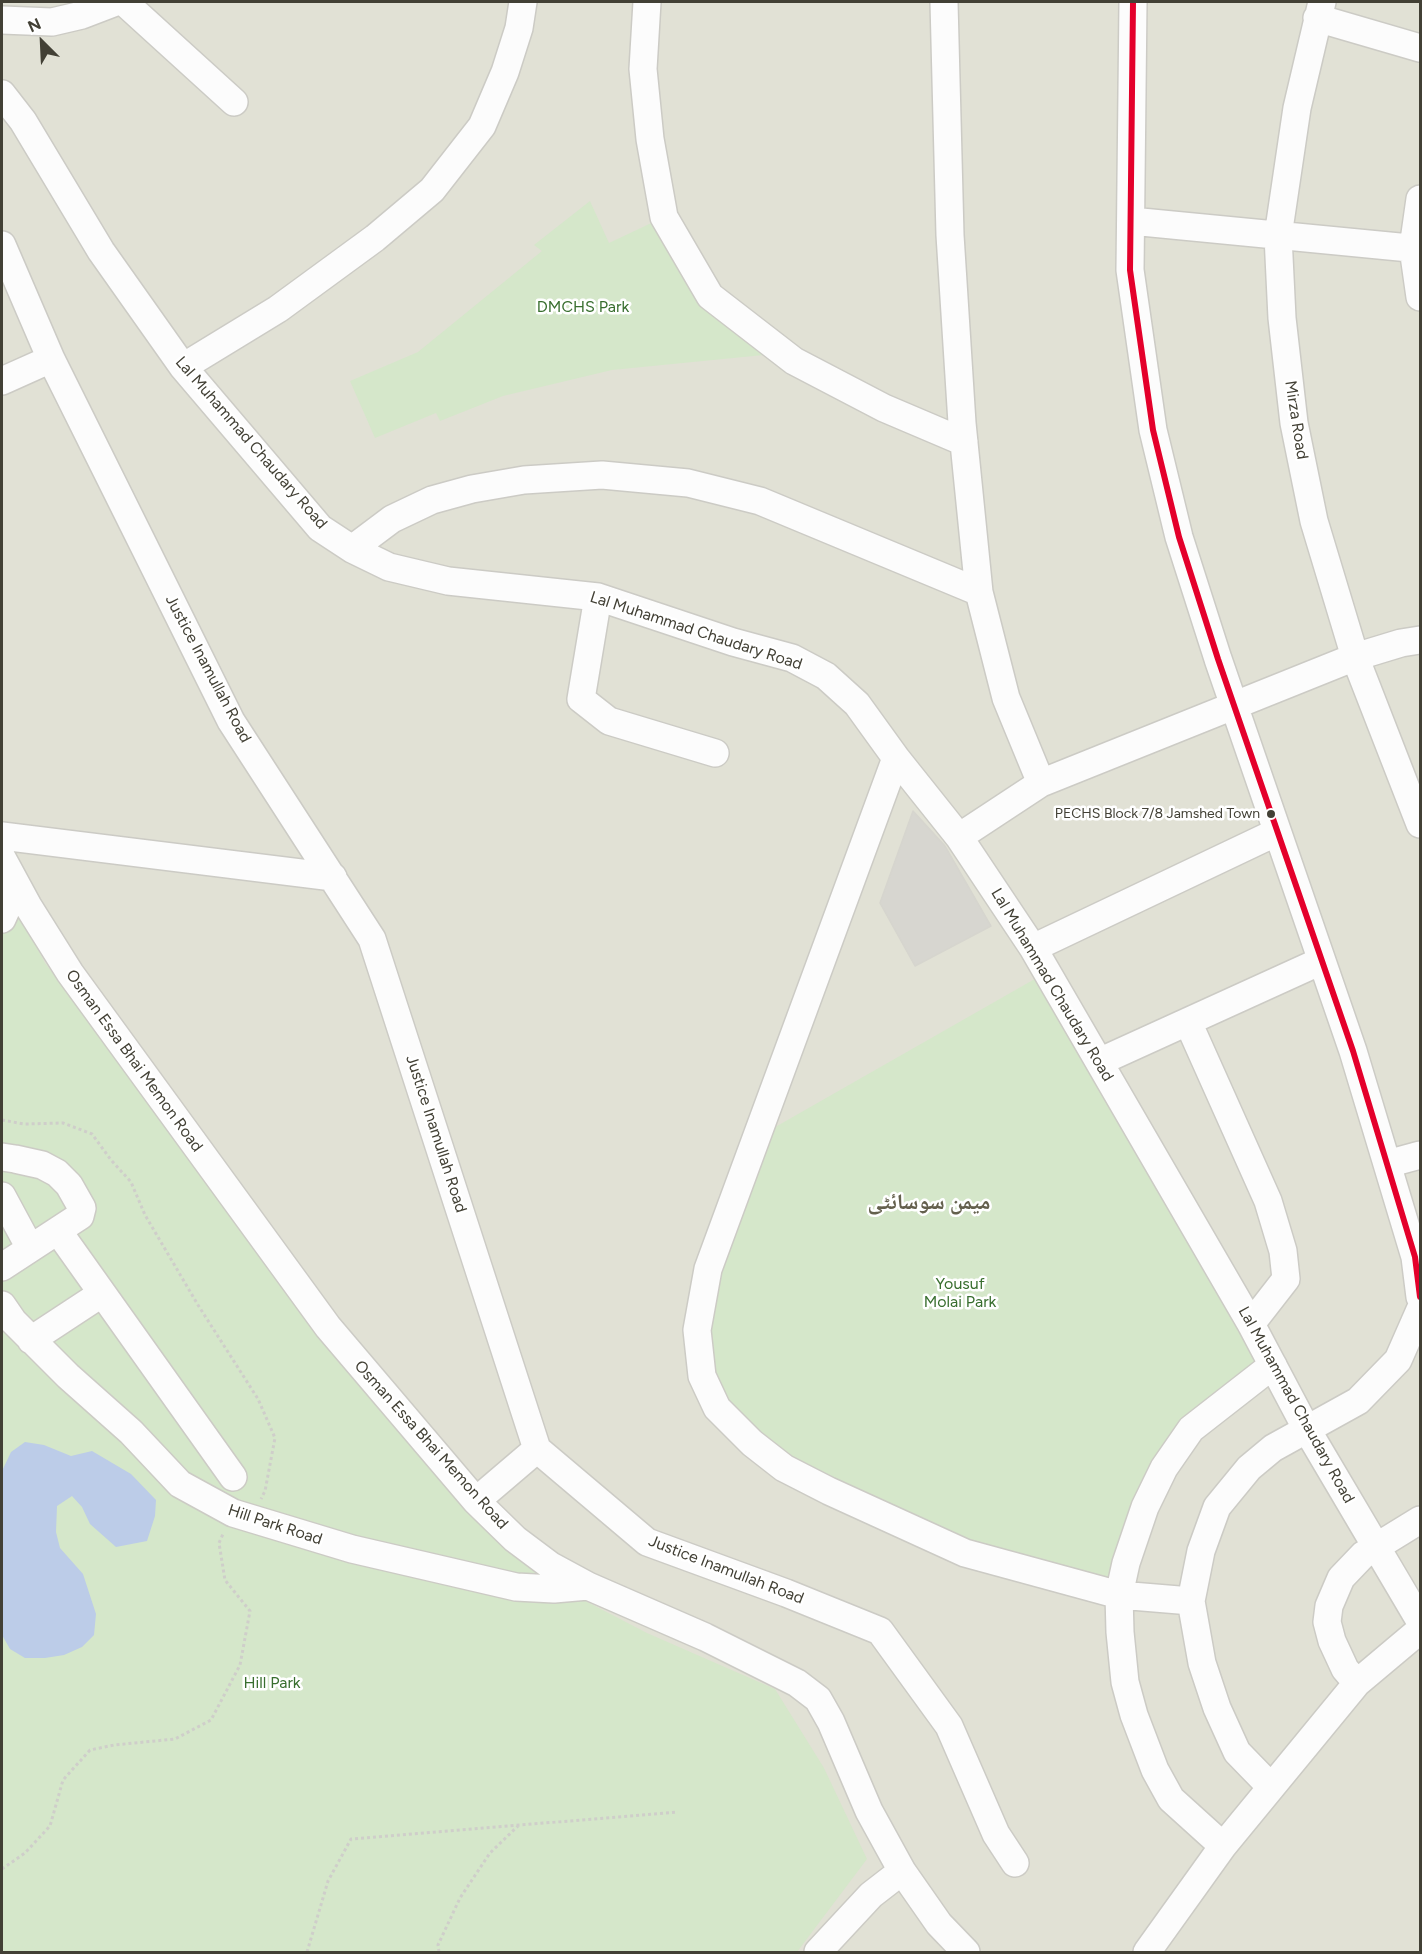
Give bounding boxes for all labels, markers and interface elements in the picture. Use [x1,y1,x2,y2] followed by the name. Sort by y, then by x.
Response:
[12,12,72,72] north arrow
[25,14,44,36] text: N
[537,297,629,317] park label: DMCHS Park
[171,353,331,533] street label: Lal Muhammad Chaudary Road
[1280,379,1312,461] street label: Mirza Road
[588,588,804,674] street label: Lal Muhammad Chaudary Road
[161,592,255,746] street label: Justice Inamullah Road
[1055,806,1260,822] place label: PECHS Block 7/8 Jamshed Town
[1265,808,1277,820] marker: PECHS Block 7/8 Jamshed Town
[987,885,1117,1085] street label: Lal Muhammad Chaudary Road
[61,966,207,1156] street label: Osman Essa Bhai Memon Road
[401,1053,471,1215] street label: Justice Inamullah Road
[868,1190,990,1216] district label: میمن سوسائٹی
[924,1274,996,1312] park label: Yousuf Molai Park
[1234,1303,1358,1507] street label: Lal Muhammad Chaudary Road
[350,1357,512,1533] street label: Osman Essa Bhai Memon Road
[225,1501,325,1549] street label: Hill Park Road
[646,1532,806,1608] street label: Justice Inamullah Road
[243,1673,301,1693] park label: Hill Park

